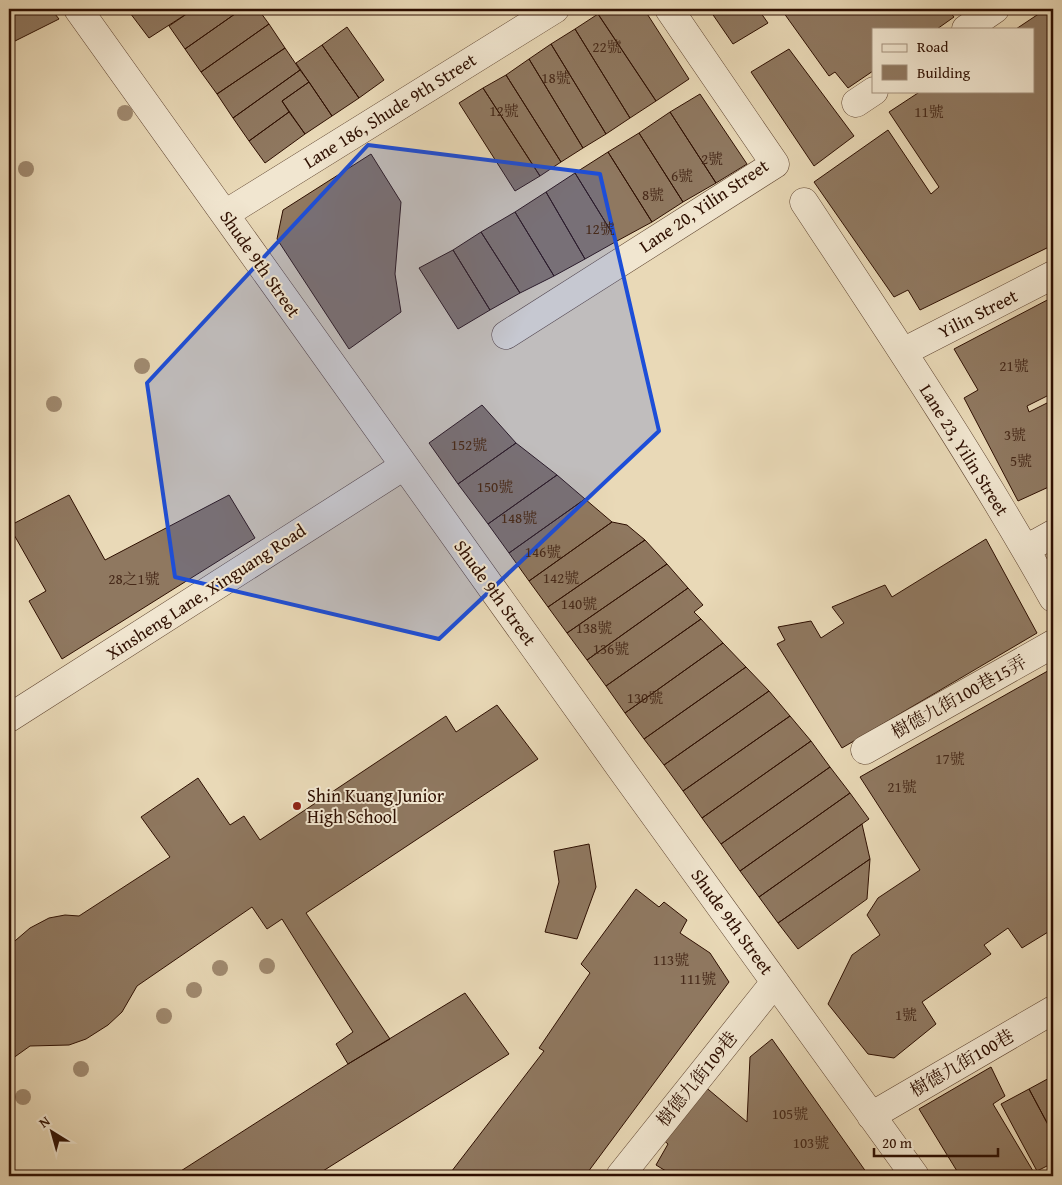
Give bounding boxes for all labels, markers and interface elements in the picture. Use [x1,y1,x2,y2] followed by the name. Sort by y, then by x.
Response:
[872,28,1034,92] legend
[592,36,622,57] house number: 22號
[917,36,948,57] text: Road
[298,46,482,175] street label: Lane 186, Shude 9th Street
[917,62,971,83] text: Building
[541,67,571,88] house number: 18號
[489,100,519,121] house number: 12號
[914,101,944,122] house number: 11號
[701,148,723,169] house number: 2號
[634,152,774,259] street label: Lane 20, Yilin Street
[671,165,693,186] house number: 6號
[642,184,664,205] house number: 8號
[213,205,308,323] street label: Shude 9th Street
[585,218,615,239] house number: 12號
[934,282,1023,345] street label: Yilin Street
[999,355,1029,376] house number: 21號
[913,379,1016,521] street label: Lane 23, Yilin Street
[1004,424,1026,445] house number: 3號
[451,434,487,455] house number: 152號
[1010,450,1032,471] house number: 5號
[477,476,513,497] house number: 150號
[501,507,537,528] house number: 148號
[100,516,311,666] street label: Xinsheng Lane, Xinguang Road
[448,534,544,652] street label: Shude 9th Street
[525,541,561,562] house number: 146號
[543,567,579,588] house number: 142號
[108,568,160,589] house number: 28之1號
[561,593,597,614] house number: 140號
[576,617,612,638] house number: 138號
[593,638,629,659] house number: 136號
[886,648,1031,745] street label: 樹德九街100巷15弄
[627,687,663,708] house number: 130號
[935,748,965,769] house number: 17號
[887,776,917,797] house number: 21號
[307,782,445,830] place label: Shin Kuang Junior High School
[291,800,303,812] marker: Shin Kuang Junior High School
[685,863,781,981] street label: Shude 9th Street
[653,949,689,970] house number: 113號
[680,968,716,989] house number: 111號
[895,1004,917,1025] house number: 1號
[905,1022,1019,1103] street label: 樹德九街100巷
[650,1025,744,1132] street label: 樹德九街109巷
[772,1103,808,1124] house number: 105號
[28,1108,78,1158] north arrow
[34,1110,54,1132] text: N
[874,1125,998,1157] scale bar
[793,1132,829,1153] house number: 103號
[882,1132,913,1153] text: 20 m

